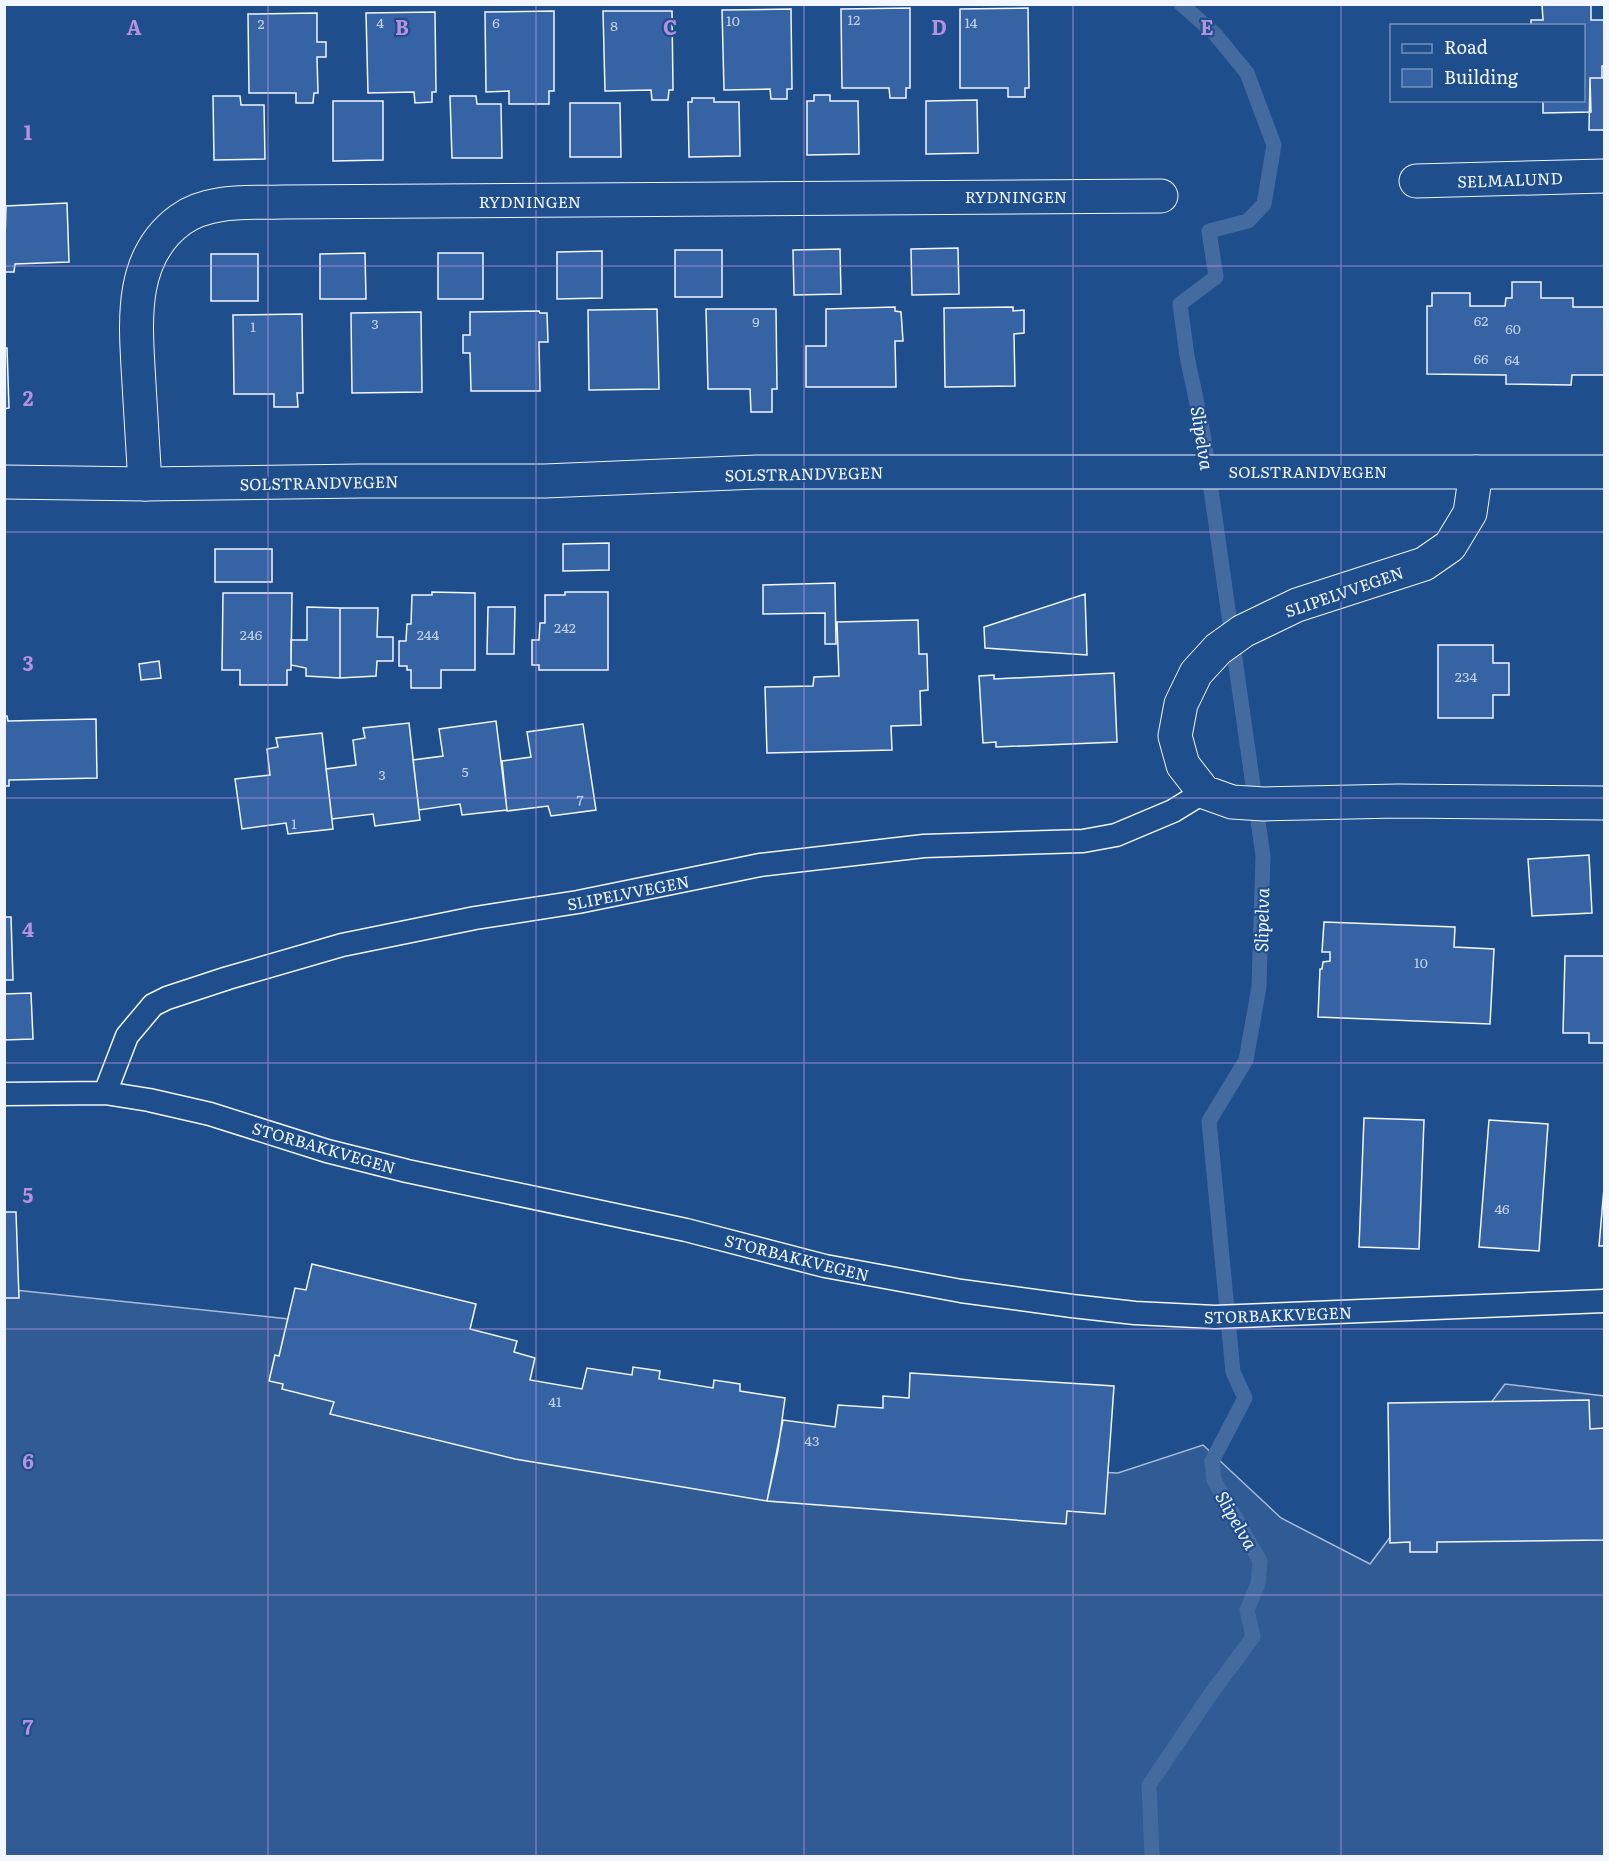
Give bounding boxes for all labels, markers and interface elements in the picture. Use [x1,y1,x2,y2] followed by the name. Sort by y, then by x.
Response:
[848,9,860,29] house number: 12
[726,10,740,30] house number: 10
[126,11,142,41] text: A
[395,11,409,41] text: B
[663,11,677,41] text: C
[931,11,947,41] text: D
[1200,11,1214,41] text: E
[376,12,384,32] house number: 4
[492,12,500,32] house number: 6
[965,12,978,32] house number: 14
[257,13,265,33] house number: 2
[610,15,618,35] house number: 8
[1390,24,1585,102] legend
[1444,33,1488,60] text: Road
[1444,63,1519,90] text: Building
[24,116,32,146] text: 1
[1457,165,1563,193] street label: SELMALUND
[965,184,1067,208] street label: RYDNINGEN
[479,189,581,213] street label: RYDNINGEN
[1474,310,1488,330] house number: 62
[752,311,760,331] house number: 9
[371,313,379,333] house number: 3
[250,316,256,336] house number: 1
[1505,318,1521,338] house number: 60
[1473,348,1489,368] house number: 66
[1504,349,1520,369] house number: 64
[23,382,34,412] text: 2
[1185,404,1221,472] water label: Slipelva
[1229,459,1387,483] street label: SOLSTRANDVEGEN
[724,460,884,486] street label: SOLSTRANDVEGEN
[239,469,399,495] street label: SOLSTRANDVEGEN
[1281,559,1407,623] street label: SLIPELVVEGEN
[554,617,576,637] house number: 242
[240,624,263,644] house number: 246
[417,624,440,644] house number: 244
[22,647,34,677] text: 3
[1455,666,1477,686] house number: 234
[461,761,469,781] house number: 5
[378,764,386,784] house number: 3
[576,789,584,809] house number: 7
[291,813,297,833] house number: 1
[565,868,691,916] street label: SLIPELVVEGEN
[1247,887,1275,952] water label: Slipelva
[22,913,34,943] text: 4
[1414,952,1428,972] house number: 10
[249,1115,399,1179] street label: STORBAKKVEGEN
[23,1179,34,1209] text: 5
[1494,1198,1510,1218] house number: 46
[722,1227,872,1287] street label: STORBAKKVEGEN
[1204,1299,1352,1329] street label: STORBAKKVEGEN
[548,1391,562,1411] house number: 41
[804,1430,820,1450] house number: 43
[22,1445,34,1475] text: 6
[1209,1485,1265,1555] water label: Slipelva
[23,1711,34,1741] text: 7

